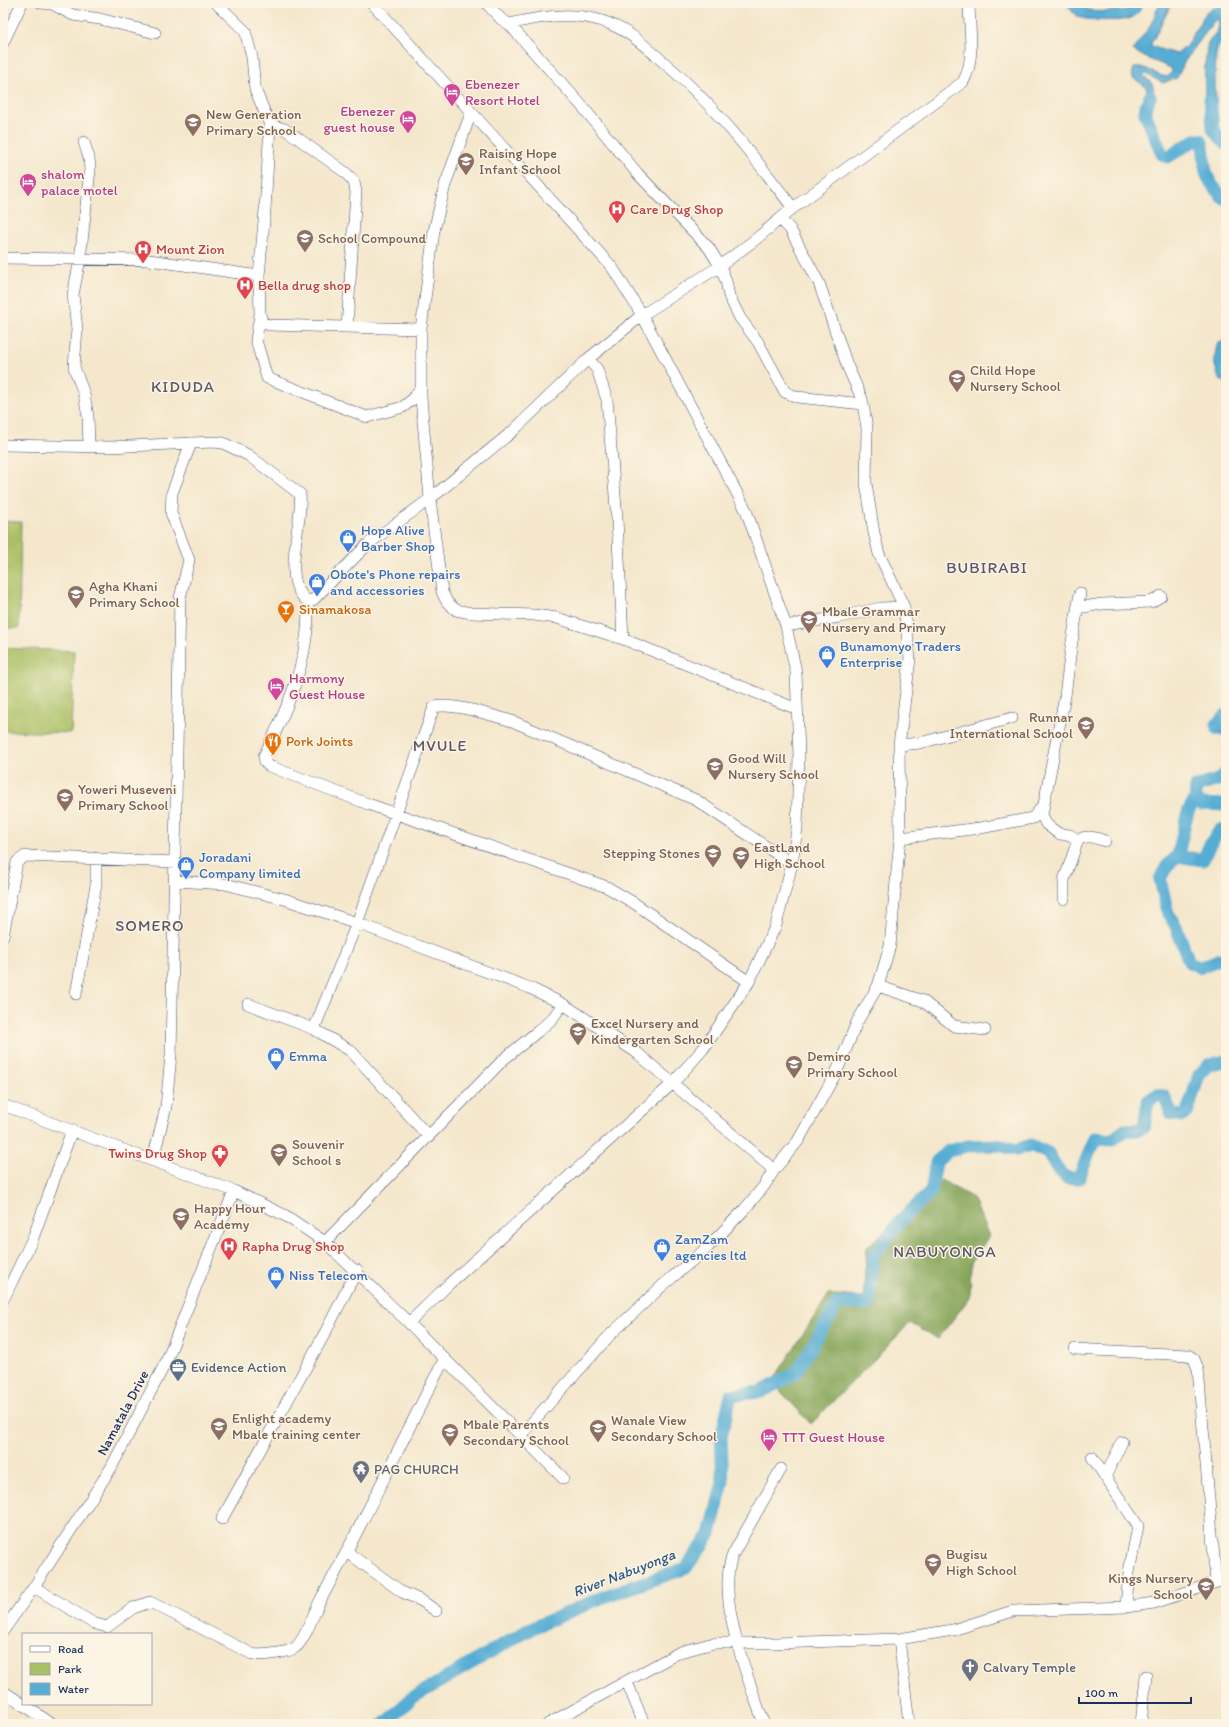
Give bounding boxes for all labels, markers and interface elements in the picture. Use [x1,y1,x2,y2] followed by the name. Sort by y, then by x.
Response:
[465,76,540,109] place label: Ebenezer Resort Hotel
[442,82,462,107] hotel icon: Ebenezer Resort Hotel
[324,103,395,136] place label: Ebenezer guest house
[206,106,302,139] place label: New Generation Primary School
[398,109,418,134] hotel icon: Ebenezer guest house
[183,112,203,137] school or university icon: New Generation Primary School
[479,145,561,178] place label: Raising Hope Infant School
[456,151,476,176] school or university icon: Raising Hope Infant School
[41,166,118,199] place label: shalom palace motel
[18,172,38,197] hotel icon: shalom palace motel
[607,199,627,224] hospital icon: Care Drug Shop
[630,201,723,218] place label: Care Drug Shop
[295,228,315,253] school or university icon: School Compound
[318,230,427,247] place label: School Compound
[133,239,153,264] hospital icon: Mount Zion
[156,241,225,258] place label: Mount Zion
[235,275,255,300] hospital icon: Bella drug shop
[258,277,351,294] place label: Bella drug shop
[970,362,1061,395] place label: Child Hope Nursery School
[947,368,967,393] school or university icon: Child Hope Nursery School
[151,377,215,396] district label: KIDUDA
[361,522,435,555] place label: Hope Alive Barber Shop
[338,528,358,553] shop icon: Hope Alive Barber Shop
[946,558,1028,577] district label: BUBIRABI
[330,566,461,599] place label: Obote's Phone repairs and accessories
[307,572,327,597] shop icon: Obote's Phone repairs and accessories
[89,578,180,611] place label: Agha Khani Primary School
[66,584,86,609] school or university icon: Agha Khani Primary School
[276,599,296,624] bar icon: Sinamakosa
[299,601,371,618] place label: Sinamakosa
[822,603,946,636] place label: Mbale Grammar Nursery and Primary
[799,609,819,634] school or university icon: Mbale Grammar Nursery and Primary
[840,638,961,671] place label: Bunamonyo Traders Enterprise
[817,644,837,669] shop icon: Bunamonyo Traders Enterprise
[289,670,366,703] place label: Harmony Guest House
[266,676,286,701] hotel icon: Harmony Guest House
[950,709,1073,742] place label: Runnar International School
[1076,715,1096,740] school or university icon: Runnar International School
[263,731,283,756] restaurant icon: Pork Joints
[286,733,353,750] place label: Pork Joints
[413,736,467,755] district label: MVULE
[728,750,819,783] place label: Good Will Nursery School
[705,756,725,781] school or university icon: Good Will Nursery School
[78,781,176,814] place label: Yoweri Museveni Primary School
[55,787,75,812] school or university icon: Yoweri Museveni Primary School
[754,839,825,872] place label: EastLand High School
[703,843,723,868] school or university icon: Stepping Stones
[603,845,700,862] place label: Stepping Stones
[731,845,751,870] school or university icon: EastLand High School
[199,849,301,882] place label: Joradani Company limited
[176,855,196,880] shop icon: Joradani Company limited
[115,916,185,935] district label: SOMERO
[591,1015,714,1048] place label: Excel Nursery and Kindergarten School
[568,1021,588,1046] school or university icon: Excel Nursery and Kindergarten School
[266,1046,286,1071] shop icon: Emma
[289,1048,328,1065] place label: Emma
[807,1048,898,1081] place label: Demiro Primary School
[784,1054,804,1079] school or university icon: Demiro Primary School
[292,1136,345,1169] place label: Souvenir School s
[269,1142,289,1167] school or university icon: Souvenir School s
[210,1143,230,1168] pharmacy icon: Twins Drug Shop
[108,1145,207,1162] place label: Twins Drug Shop
[194,1200,266,1233] place label: Happy Hour Academy
[171,1206,191,1231] school or university icon: Happy Hour Academy
[675,1231,747,1264] place label: ZamZam agencies ltd
[219,1236,239,1261] hospital icon: Rapha Drug Shop
[652,1237,672,1262] shop icon: ZamZam agencies ltd
[242,1238,344,1255] place label: Rapha Drug Shop
[893,1242,997,1261] district label: NABUYONGA
[266,1265,286,1290] shop icon: Niss Telecom
[289,1267,369,1284] place label: Niss Telecom
[168,1357,188,1382] office icon: Evidence Action
[191,1359,286,1376] place label: Evidence Action
[93,1367,153,1458] street label: Namatala Drive
[232,1410,361,1443] place label: Enlight academy Mbale training center
[611,1412,717,1445] place label: Wanale View Secondary School
[209,1416,229,1441] school or university icon: Enlight academy Mbale training center
[463,1416,569,1449] place label: Mbale Parents Secondary School
[588,1418,608,1443] school or university icon: Wanale View Secondary School
[440,1422,460,1447] school or university icon: Mbale Parents Secondary School
[759,1427,779,1452] hotel icon: TTT Guest House
[782,1429,885,1446] place label: TTT Guest House
[351,1459,371,1484] temple icon: PAG CHURCH
[374,1461,459,1478] place label: PAG CHURCH
[570,1545,678,1601] water label: River Nabuyonga
[946,1546,1017,1579] place label: Bugisu High School
[923,1552,943,1577] school or university icon: Bugisu High School
[1108,1570,1193,1603] place label: Kings Nursery School
[1196,1576,1216,1601] school or university icon: Kings Nursery School
[22,1633,152,1705] legend
[58,1642,84,1656] text: Road
[960,1657,980,1682] church icon: Calvary Temple
[983,1659,1076,1676] place label: Calvary Temple
[58,1662,82,1676] text: Park
[1079,1679,1191,1705] scale bar
[58,1682,89,1696] text: Water
[1085,1686,1118,1700] text: 100 m

